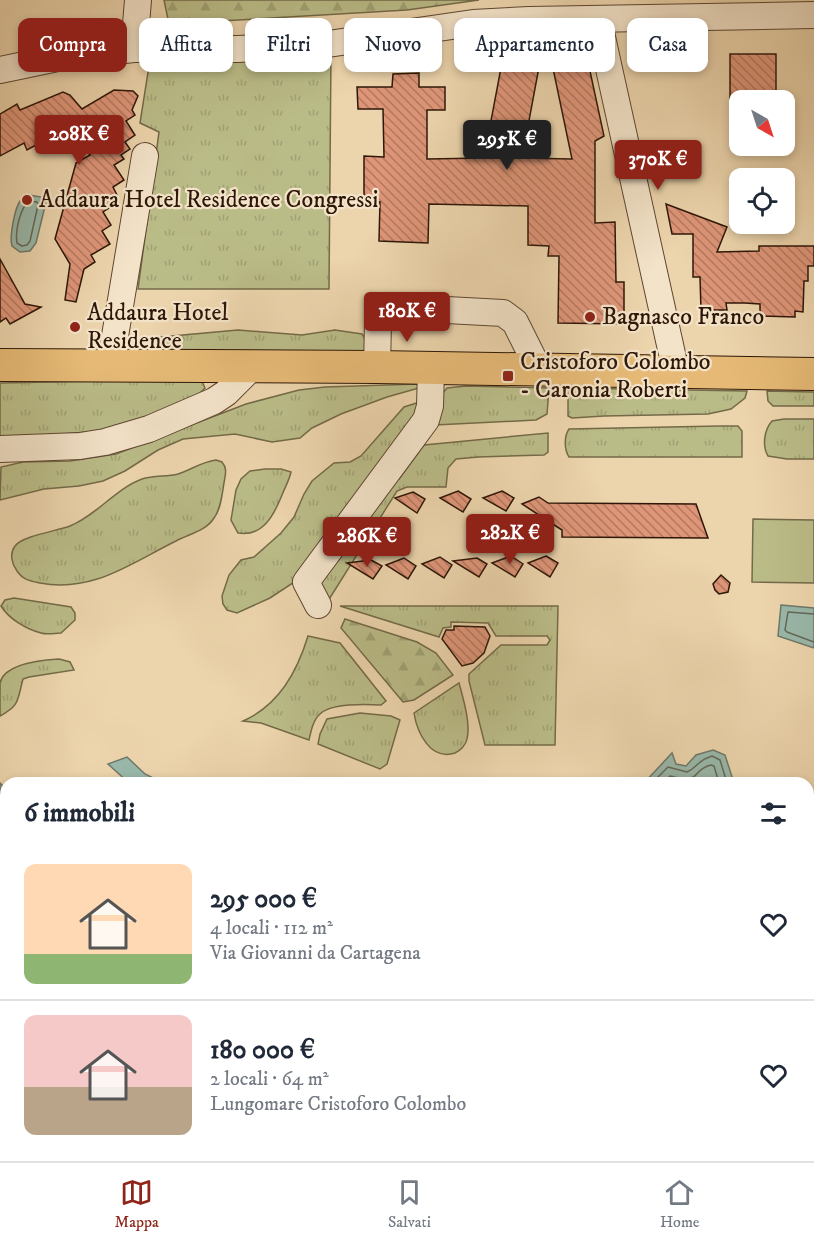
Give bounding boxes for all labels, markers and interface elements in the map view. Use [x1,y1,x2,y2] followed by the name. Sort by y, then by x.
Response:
[18,18,127,72] chip: Compra
[139,18,233,72] chip: Affitta
[245,18,332,72] chip: Filtri
[344,18,442,72] chip: Nuovo
[454,18,615,72] chip: Appartamento
[627,18,708,72] chip: Casa
[729,90,795,156] north arrow
[729,90,795,234] map controls
[30,115,128,166] pin: 208K €
[458,120,556,171] pin: 295K €
[49,122,109,147] text: 208K €
[477,127,537,152] text: 295K €
[609,140,707,191] pin: 370K €
[629,147,687,172] text: 370K €
[729,168,795,234] button: locate
[39,185,378,215] place label: Addaura Hotel Residence Congressi
[20,193,34,207] marker: Addaura Hotel Residence Congressi
[358,292,456,343] pin: 180K €
[87,298,229,356] place label: Addaura Hotel Residence
[378,299,436,324] text: 180K €
[602,302,764,332] place label: Bagnasco Franco
[583,310,597,324] marker: Bagnasco Franco
[68,320,82,334] marker: Addaura Hotel Residence
[520,347,710,405] place label: Cristoforo Colombo - Caronia Roberti
[501,369,515,383] marker: Cristoforo Colombo - Caronia Roberti
[461,514,559,565] pin: 282K €
[318,517,416,568] pin: 286K €
[480,521,540,546] text: 282K €
[337,524,397,549] text: 286K €
[24,797,135,830] text: 6 immobili
[757,797,790,830] icon: filters
[210,883,317,916] text: 295 000 €
[72,888,144,960] icon: home
[757,908,790,941] icon: heart
[210,916,333,941] text: 4 locali · 112 m²
[210,941,421,966] text: Via Giovanni da Cartagena
[210,1034,315,1067] text: 180 000 €
[72,1039,144,1111] icon: home
[757,1059,790,1092] icon: heart
[210,1067,329,1092] text: 2 locali · 64 m²
[210,1092,466,1117] text: Lungomare Cristoforo Colombo
[115,1176,159,1232] tab: Mappa
[388,1176,431,1232] tab: Salvati
[660,1176,699,1232] tab: Home

